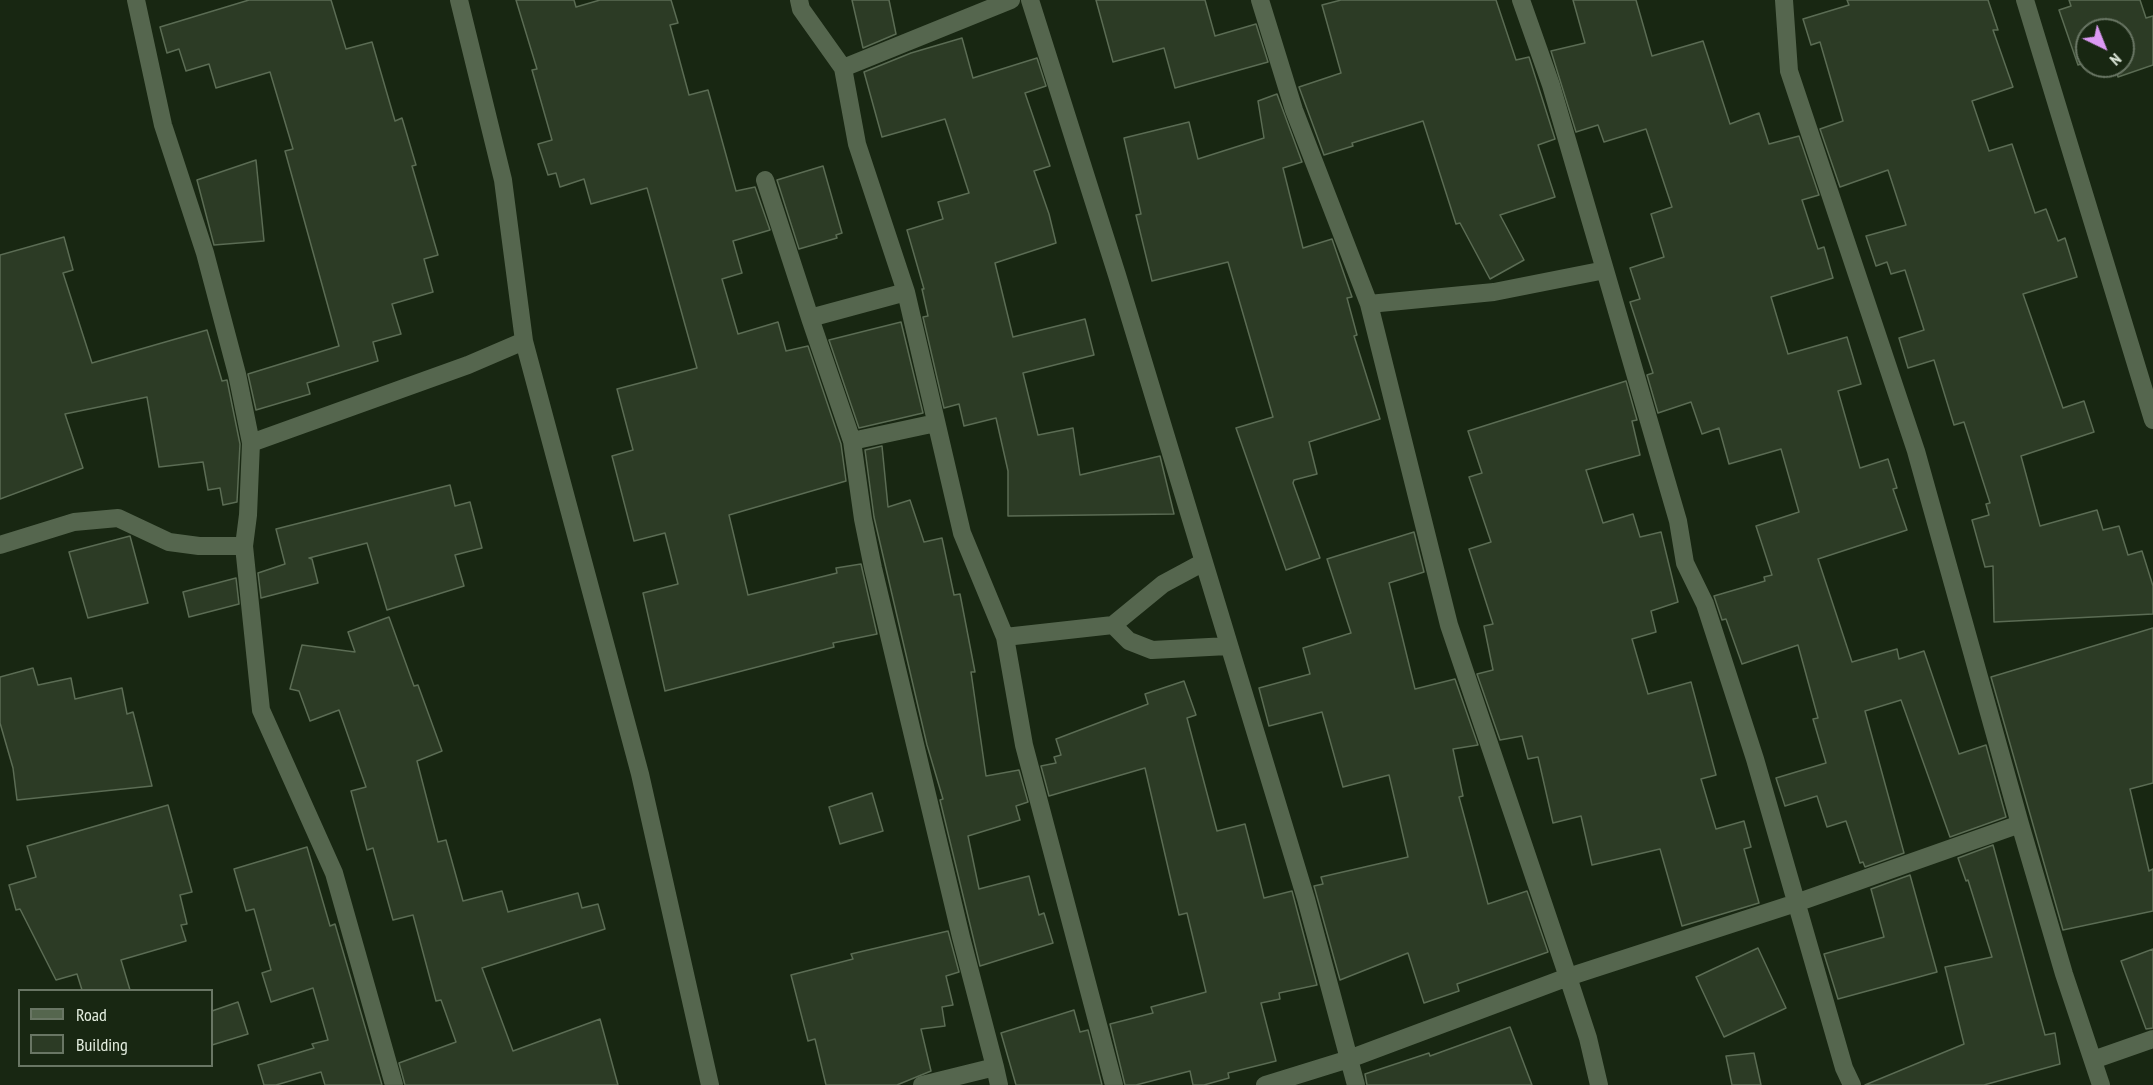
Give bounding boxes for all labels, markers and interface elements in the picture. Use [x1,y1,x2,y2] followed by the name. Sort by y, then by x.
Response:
[2075,18,2135,78] north arrow
[2106,49,2126,70] text: N
[18,989,213,1067] legend
[76,1003,107,1026] text: Road
[76,1033,128,1056] text: Building

